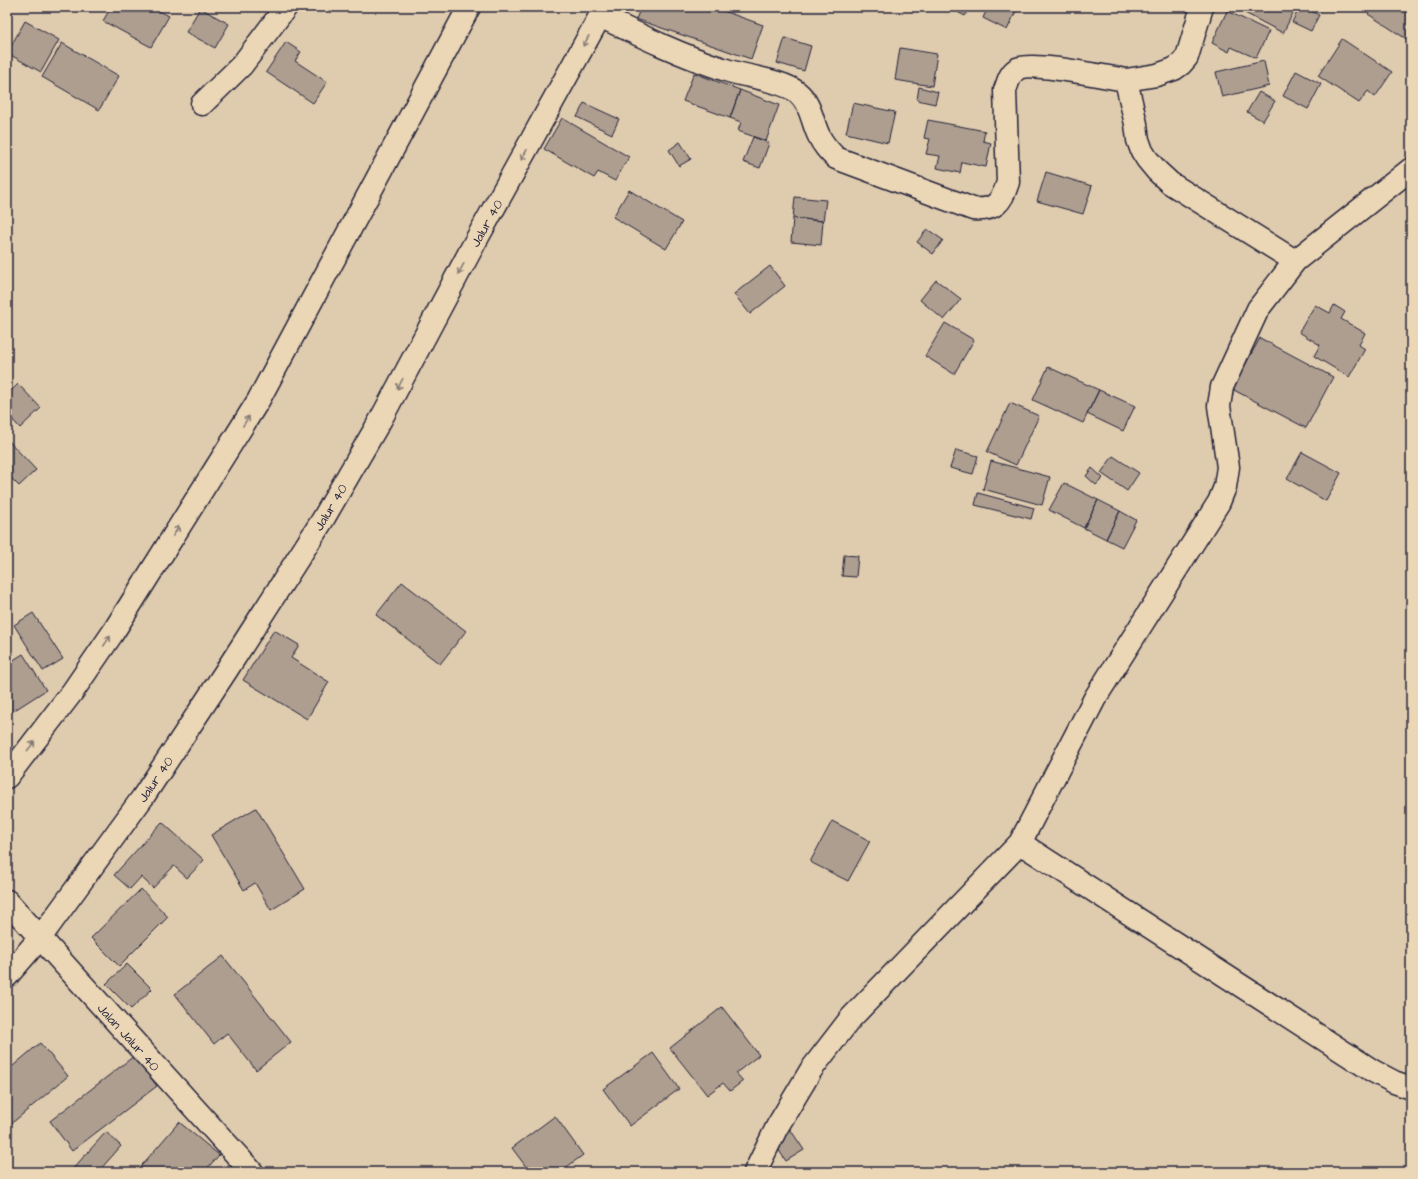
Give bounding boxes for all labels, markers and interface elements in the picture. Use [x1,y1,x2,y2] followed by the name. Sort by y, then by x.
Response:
[582,35,590,47] one-way arrow
[519,149,527,161] one-way arrow
[467,197,507,250] street label: Jalur 40
[457,263,464,275] one-way arrow
[396,378,403,390] one-way arrow
[242,415,250,427] one-way arrow
[310,481,352,534] street label: Jalur 40
[173,525,181,537] one-way arrow
[103,636,111,647] one-way arrow
[26,741,35,752] one-way arrow
[134,753,178,806] street label: Jalur 40
[93,1000,164,1075] street label: Jalan Jalur 40

